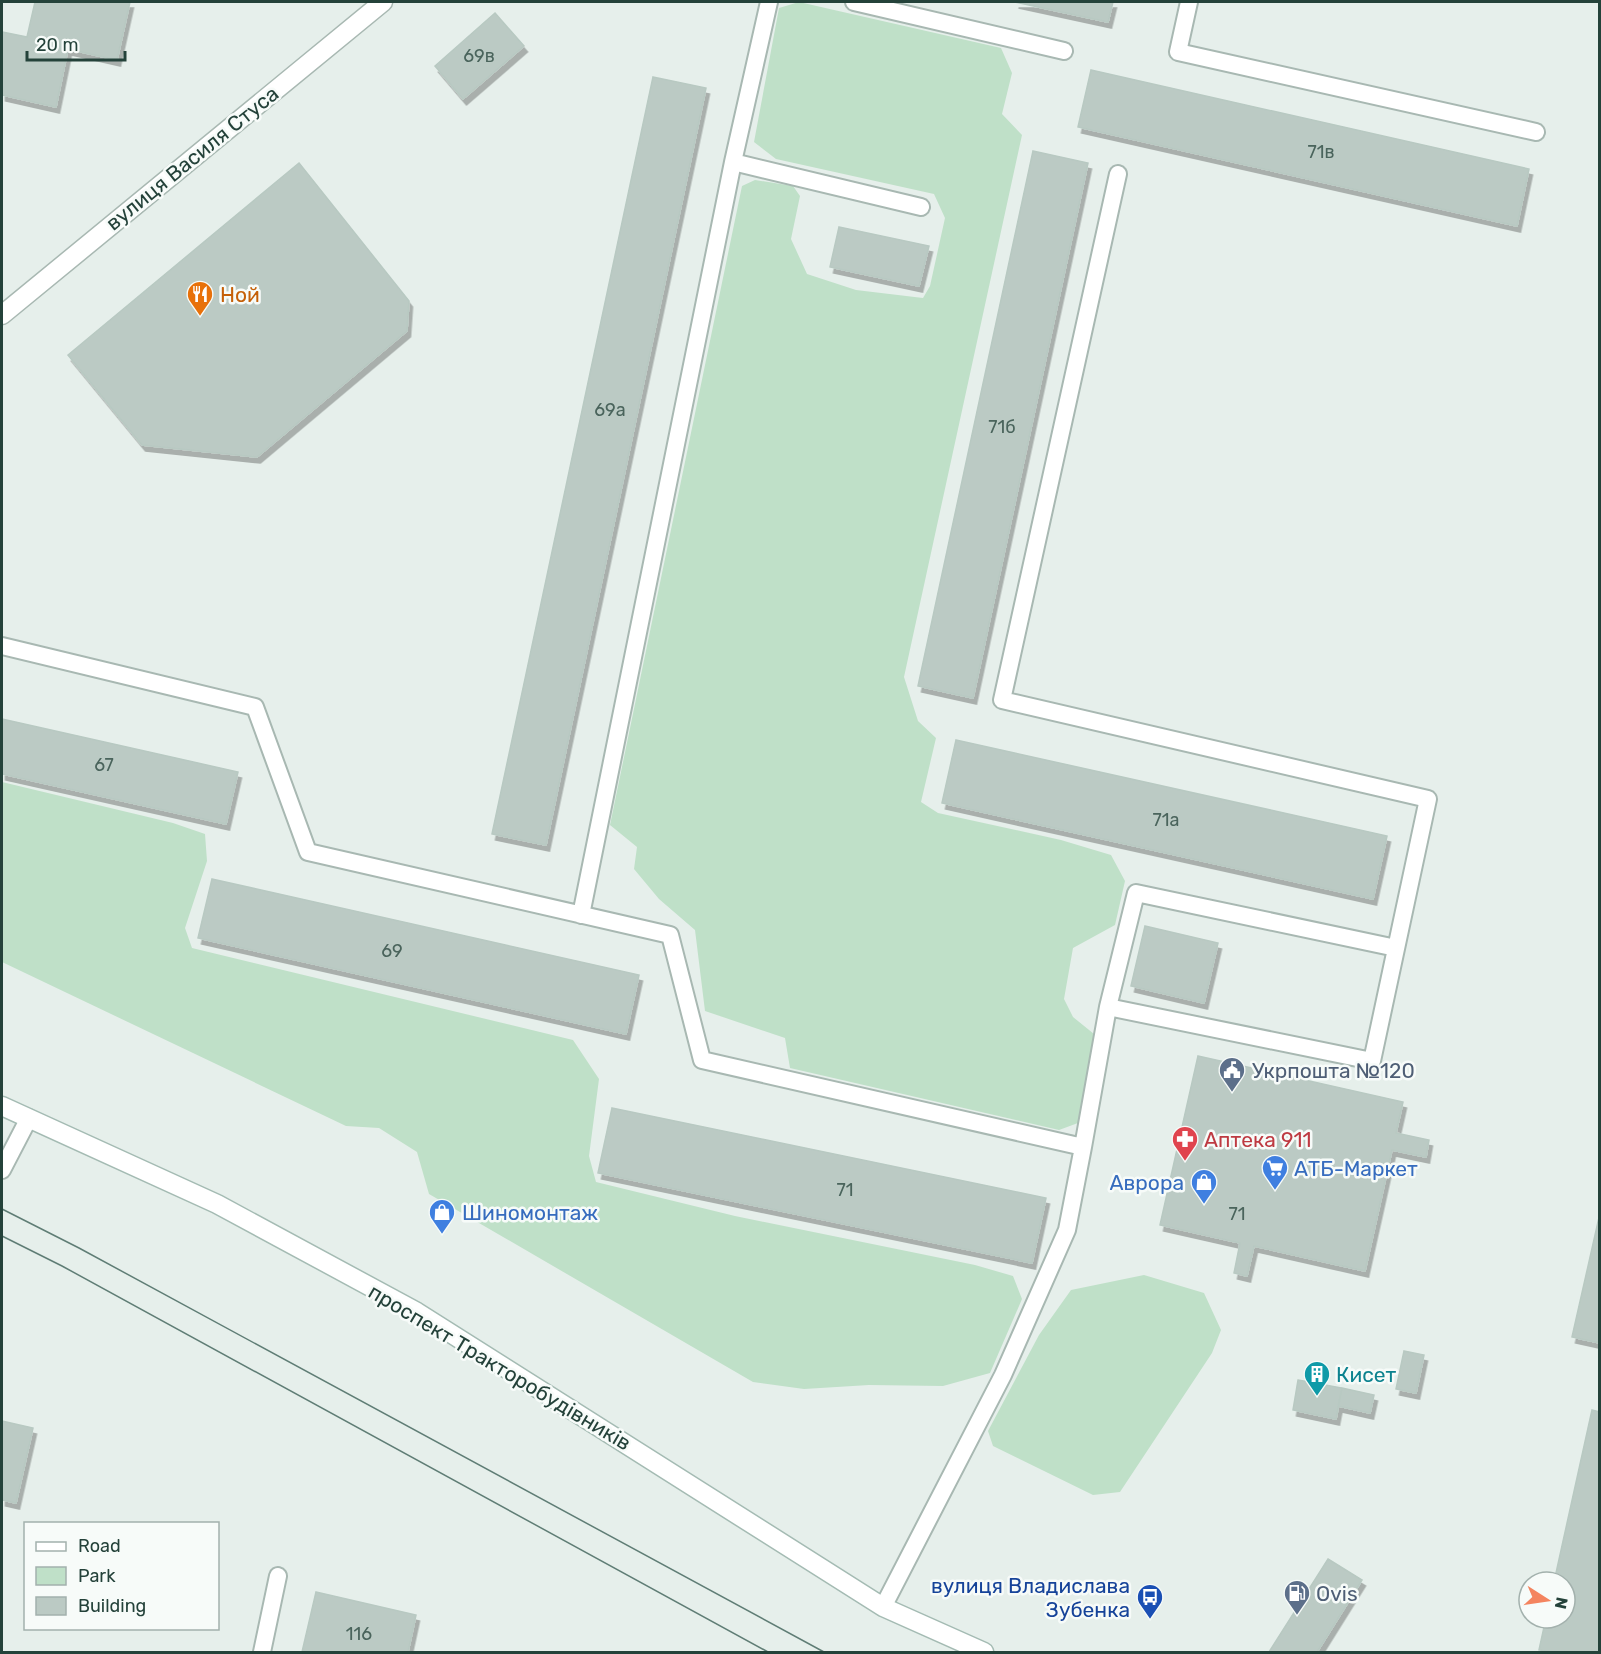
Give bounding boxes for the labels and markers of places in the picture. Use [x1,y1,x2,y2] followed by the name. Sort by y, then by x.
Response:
[185,279,215,317] restaurant icon: Ной
[220,282,260,307] place label: Ной
[1217,1055,1247,1093] public building icon: Укрпошта №120
[1252,1058,1415,1083] place label: Укрпошта №120
[1170,1124,1200,1162] pharmacy icon: Аптека 911
[1204,1127,1311,1152] place label: Аптека 911
[1260,1153,1290,1191] supermarket icon: АТБ-Маркет
[1294,1156,1418,1181] place label: АТБ-Маркет
[1189,1167,1219,1205] shop icon: Аврора
[1109,1170,1184,1195] place label: Аврора
[427,1197,457,1235] shop icon: Шиномонтаж
[462,1200,598,1225] place label: Шиномонтаж
[1302,1359,1332,1397] building icon: Кисет
[1336,1362,1397,1387] place label: Кисет
[931,1573,1130,1622] place label: вулиця Владислава Зубенка
[1282,1578,1312,1616] fuel station icon: Ovis
[1316,1581,1358,1606] place label: Ovis
[1135,1582,1165,1620] bus stop icon: вулиця Владислава Зубенка

